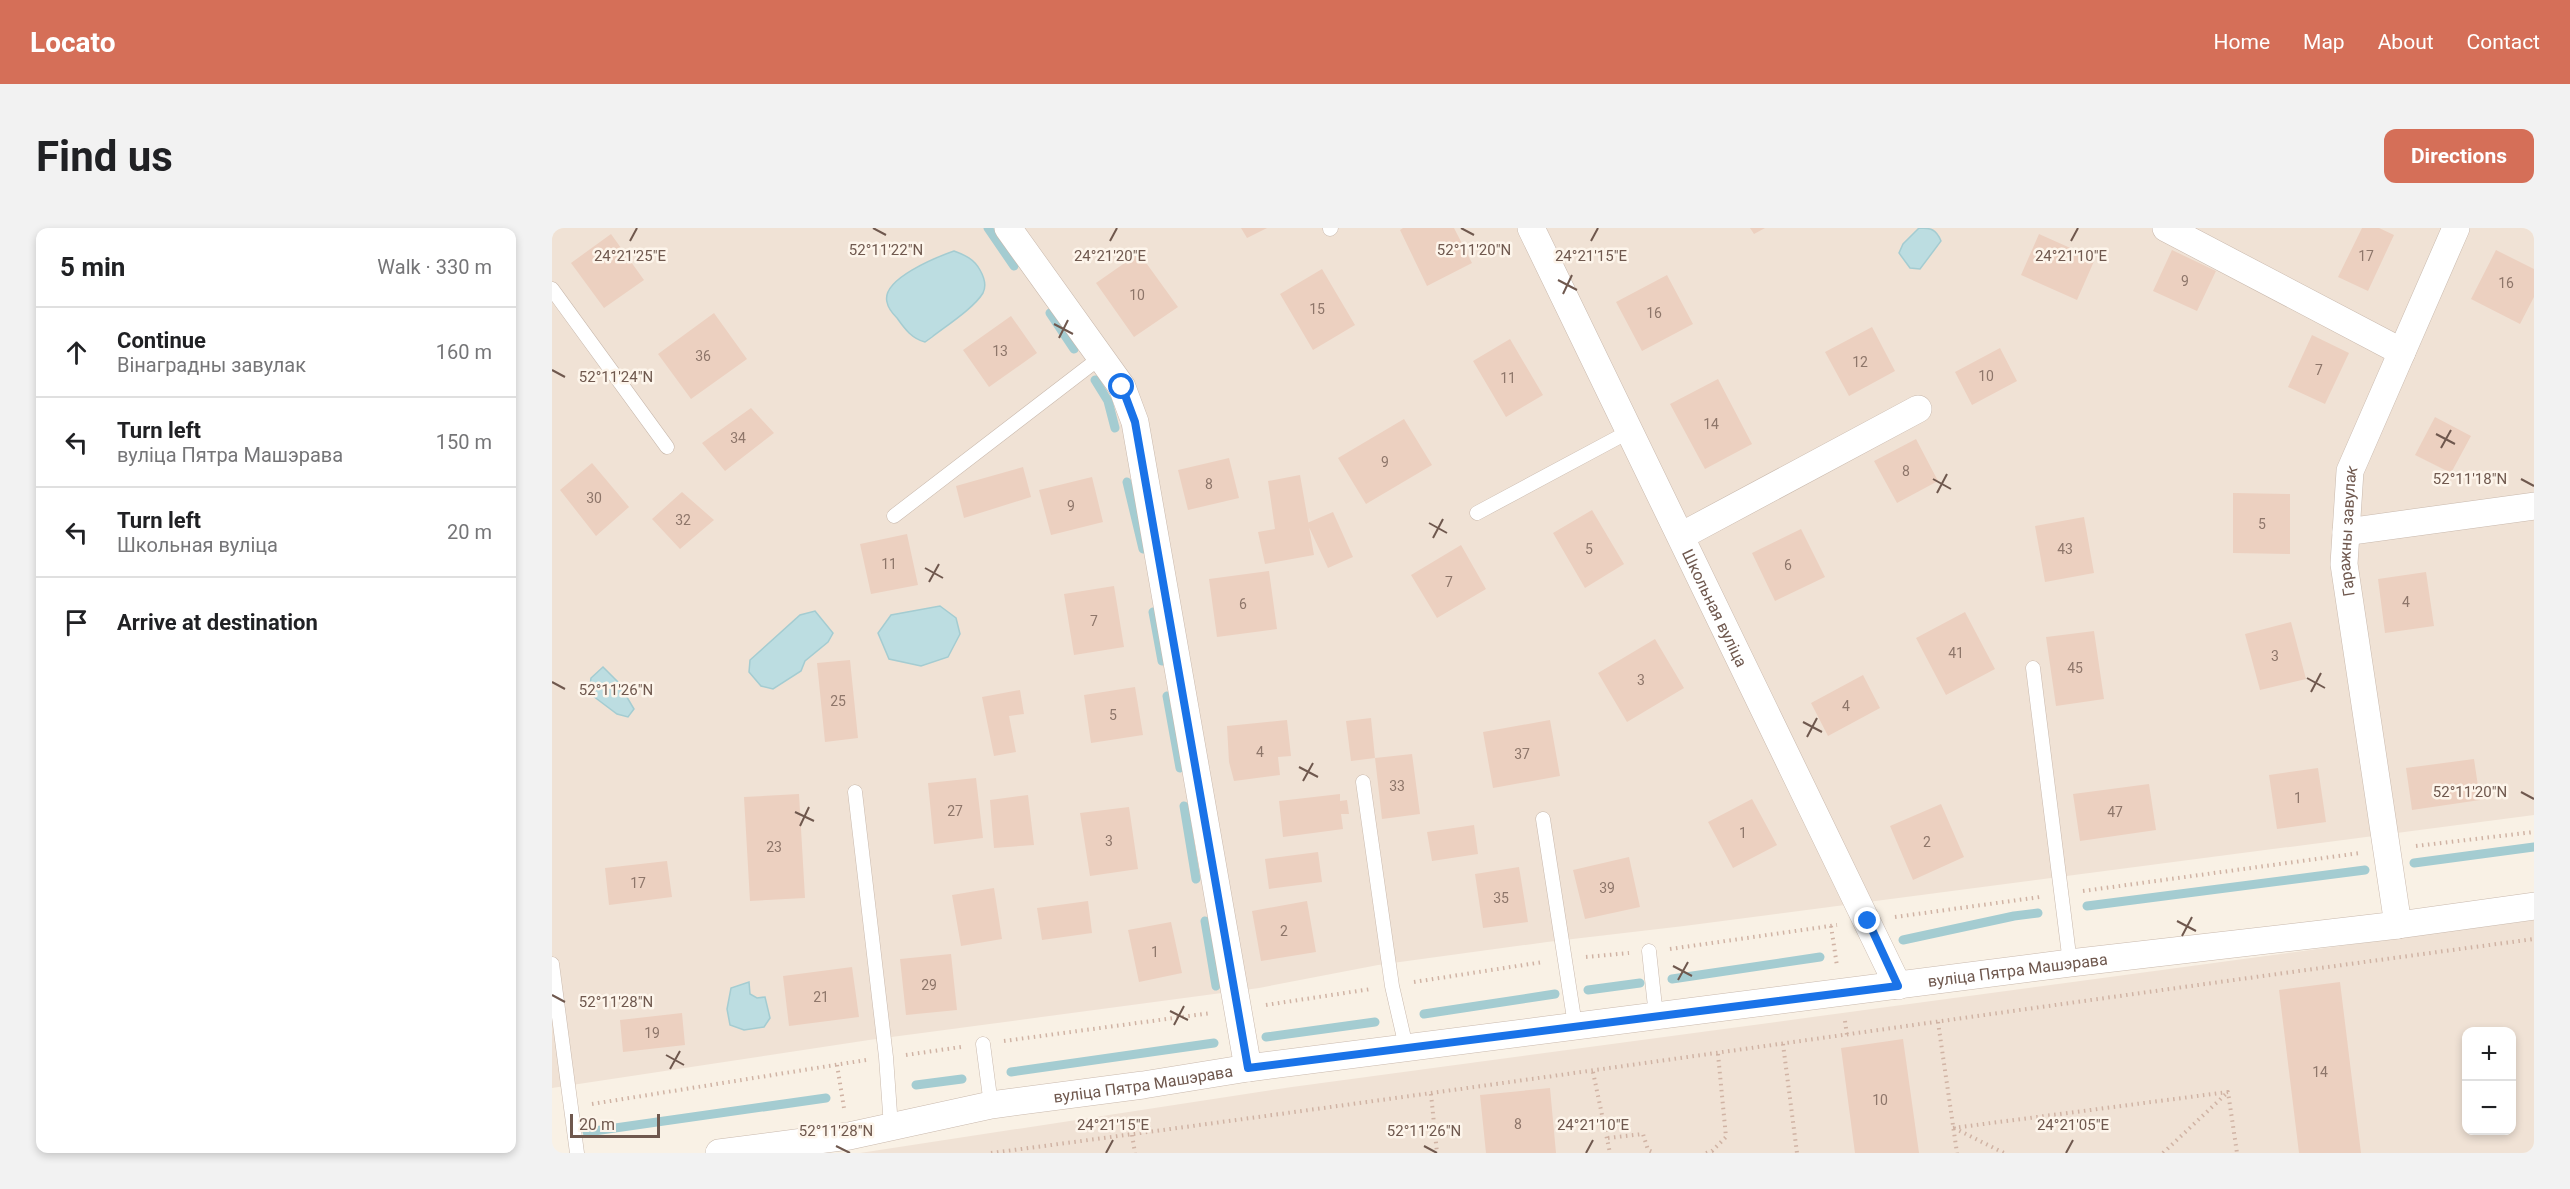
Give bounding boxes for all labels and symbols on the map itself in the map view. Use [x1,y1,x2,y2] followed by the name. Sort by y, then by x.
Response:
[849,241,923,259] text: 52°11'22"N
[1437,241,1511,259] text: 52°11'20"N
[594,247,667,265] text: 24°21'25"E
[1074,247,1147,265] text: 24°21'20"E
[1555,247,1628,265] text: 24°21'15"E
[2035,247,2108,265] text: 24°21'10"E
[2358,248,2374,264] house number: 17
[2181,273,2189,289] house number: 9
[2498,275,2514,291] house number: 16
[1129,287,1145,303] house number: 10
[1309,301,1325,317] house number: 15
[1646,305,1662,321] house number: 16
[992,343,1008,359] house number: 13
[695,348,711,364] house number: 36
[1852,354,1868,370] house number: 12
[2315,362,2323,378] house number: 7
[579,368,653,386] text: 52°11'24"N
[1978,368,1994,384] house number: 10
[1500,370,1516,386] house number: 11
[1108,373,1134,399] route start
[1703,416,1719,432] house number: 14
[730,430,746,446] house number: 34
[1381,454,1389,470] house number: 9
[2334,462,2361,598] street label: Гаражны завулак
[1902,463,1910,479] house number: 8
[2433,470,2507,488] text: 52°11'18"N
[1205,476,1213,492] house number: 8
[586,490,602,506] house number: 30
[1067,498,1075,514] house number: 9
[675,512,691,528] house number: 32
[2258,516,2266,532] house number: 5
[1585,541,1593,557] house number: 5
[2057,541,2073,557] house number: 43
[1678,546,1752,670] street label: Школьная вуліца
[881,556,897,572] house number: 11
[1784,557,1792,573] house number: 6
[1445,574,1453,590] house number: 7
[2402,594,2410,610] house number: 4
[1239,596,1247,612] house number: 6
[1090,613,1098,629] house number: 7
[1948,645,1964,661] house number: 41
[2271,648,2279,664] house number: 3
[2067,660,2083,676] house number: 45
[1637,672,1645,688] house number: 3
[579,681,653,699] text: 52°11'26"N
[830,693,846,709] house number: 25
[1842,698,1850,714] house number: 4
[1109,707,1117,723] house number: 5
[1256,744,1264,760] house number: 4
[1514,746,1530,762] house number: 37
[1389,778,1405,794] house number: 33
[2433,783,2507,801] text: 52°11'20"N
[2294,790,2302,806] house number: 1
[947,803,963,819] house number: 27
[2107,804,2123,820] house number: 47
[1739,825,1747,841] house number: 1
[1105,833,1113,849] house number: 3
[1923,834,1931,850] house number: 2
[766,839,782,855] house number: 23
[630,875,646,891] house number: 17
[1599,880,1615,896] house number: 39
[1493,890,1509,906] house number: 35
[1854,907,1880,933] route end
[1280,923,1288,939] house number: 2
[1151,944,1159,960] house number: 1
[1927,949,2109,991] street label: вуліца Пятра Машэрава
[921,977,937,993] house number: 29
[813,989,829,1005] house number: 21
[579,993,653,1011] text: 52°11'28"N
[644,1025,660,1041] house number: 19
[1052,1061,1234,1106] street label: вуліца Пятра Машэрава
[2312,1064,2328,1080] house number: 14
[1872,1092,1888,1108] house number: 10
[570,1111,660,1138] scale bar
[1077,1116,1150,1134] text: 24°21'15"E
[1514,1116,1522,1132] house number: 8
[1557,1116,1630,1134] text: 24°21'10"E
[2037,1116,2110,1134] text: 24°21'05"E
[799,1122,873,1140] text: 52°11'28"N
[1387,1122,1461,1140] text: 52°11'26"N

